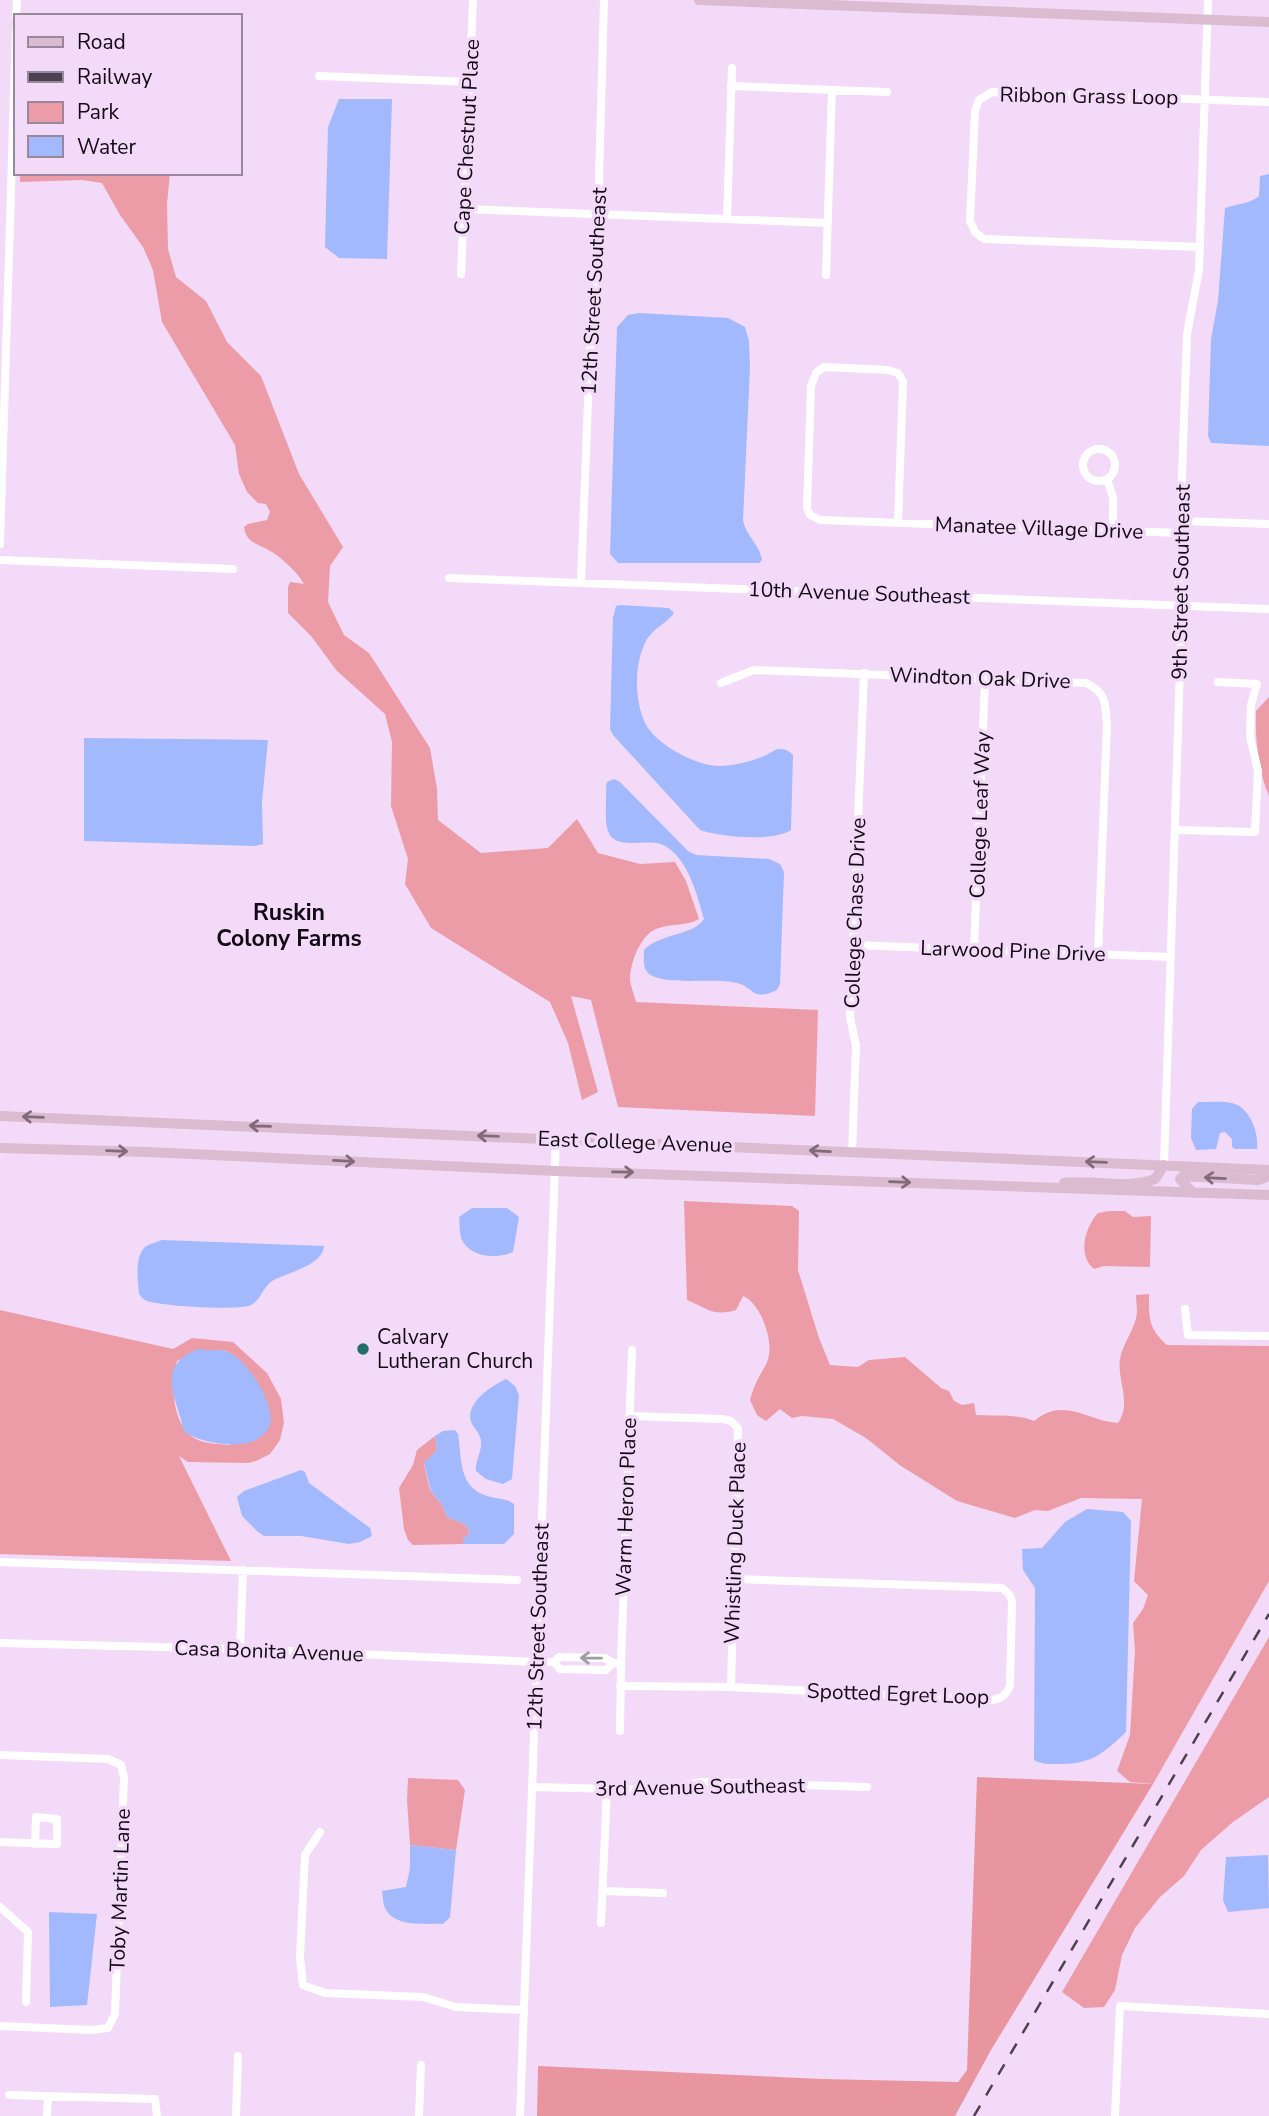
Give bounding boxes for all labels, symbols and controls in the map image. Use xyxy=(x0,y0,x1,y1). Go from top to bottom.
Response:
legend xyxy=(14,14,242,175)
text: Road xyxy=(77,28,126,56)
street label: Cape Chestnut Place xyxy=(448,38,486,236)
text: Railway xyxy=(77,63,152,91)
street label: Ribbon Grass Loop xyxy=(999,80,1179,112)
text: Park xyxy=(77,98,119,126)
text: Water xyxy=(77,133,136,161)
street label: 12th Street Southeast xyxy=(575,186,613,396)
street label: 9th Street Southeast xyxy=(1165,483,1197,680)
street label: Manatee Village Drive xyxy=(934,510,1144,546)
street label: 10th Avenue Southeast xyxy=(748,575,971,611)
street label: Windton Oak Drive xyxy=(889,661,1071,695)
street label: College Leaf Way xyxy=(963,731,997,899)
street label: College Chase Drive xyxy=(838,817,872,1009)
district label: Ruskin Colony Farms xyxy=(216,897,362,954)
street label: Larwood Pine Drive xyxy=(920,934,1106,968)
one-way arrow xyxy=(22,1110,45,1123)
one-way arrow xyxy=(249,1120,272,1133)
street label: East College Avenue xyxy=(537,1125,733,1159)
one-way arrow xyxy=(476,1129,499,1142)
one-way arrow xyxy=(105,1144,128,1158)
one-way arrow xyxy=(809,1144,832,1157)
one-way arrow xyxy=(333,1154,356,1167)
one-way arrow xyxy=(1085,1156,1108,1169)
one-way arrow xyxy=(612,1166,635,1179)
one-way arrow xyxy=(1204,1171,1226,1184)
one-way arrow xyxy=(888,1176,911,1189)
place label: Calvary Lutheran Church xyxy=(377,1323,533,1375)
marker: Calvary Lutheran Church xyxy=(355,1341,371,1357)
street label: Warm Heron Place xyxy=(609,1417,643,1597)
street label: Whistling Duck Place xyxy=(717,1441,753,1645)
street label: 12th Street Southeast xyxy=(520,1522,556,1731)
street label: Casa Bonita Avenue xyxy=(174,1634,364,1668)
one-way arrow xyxy=(580,1651,603,1665)
street label: Spotted Egret Loop xyxy=(806,1677,990,1711)
street label: 3rd Avenue Southeast xyxy=(595,1771,806,1803)
street label: Toby Martin Lane xyxy=(103,1808,137,1972)

